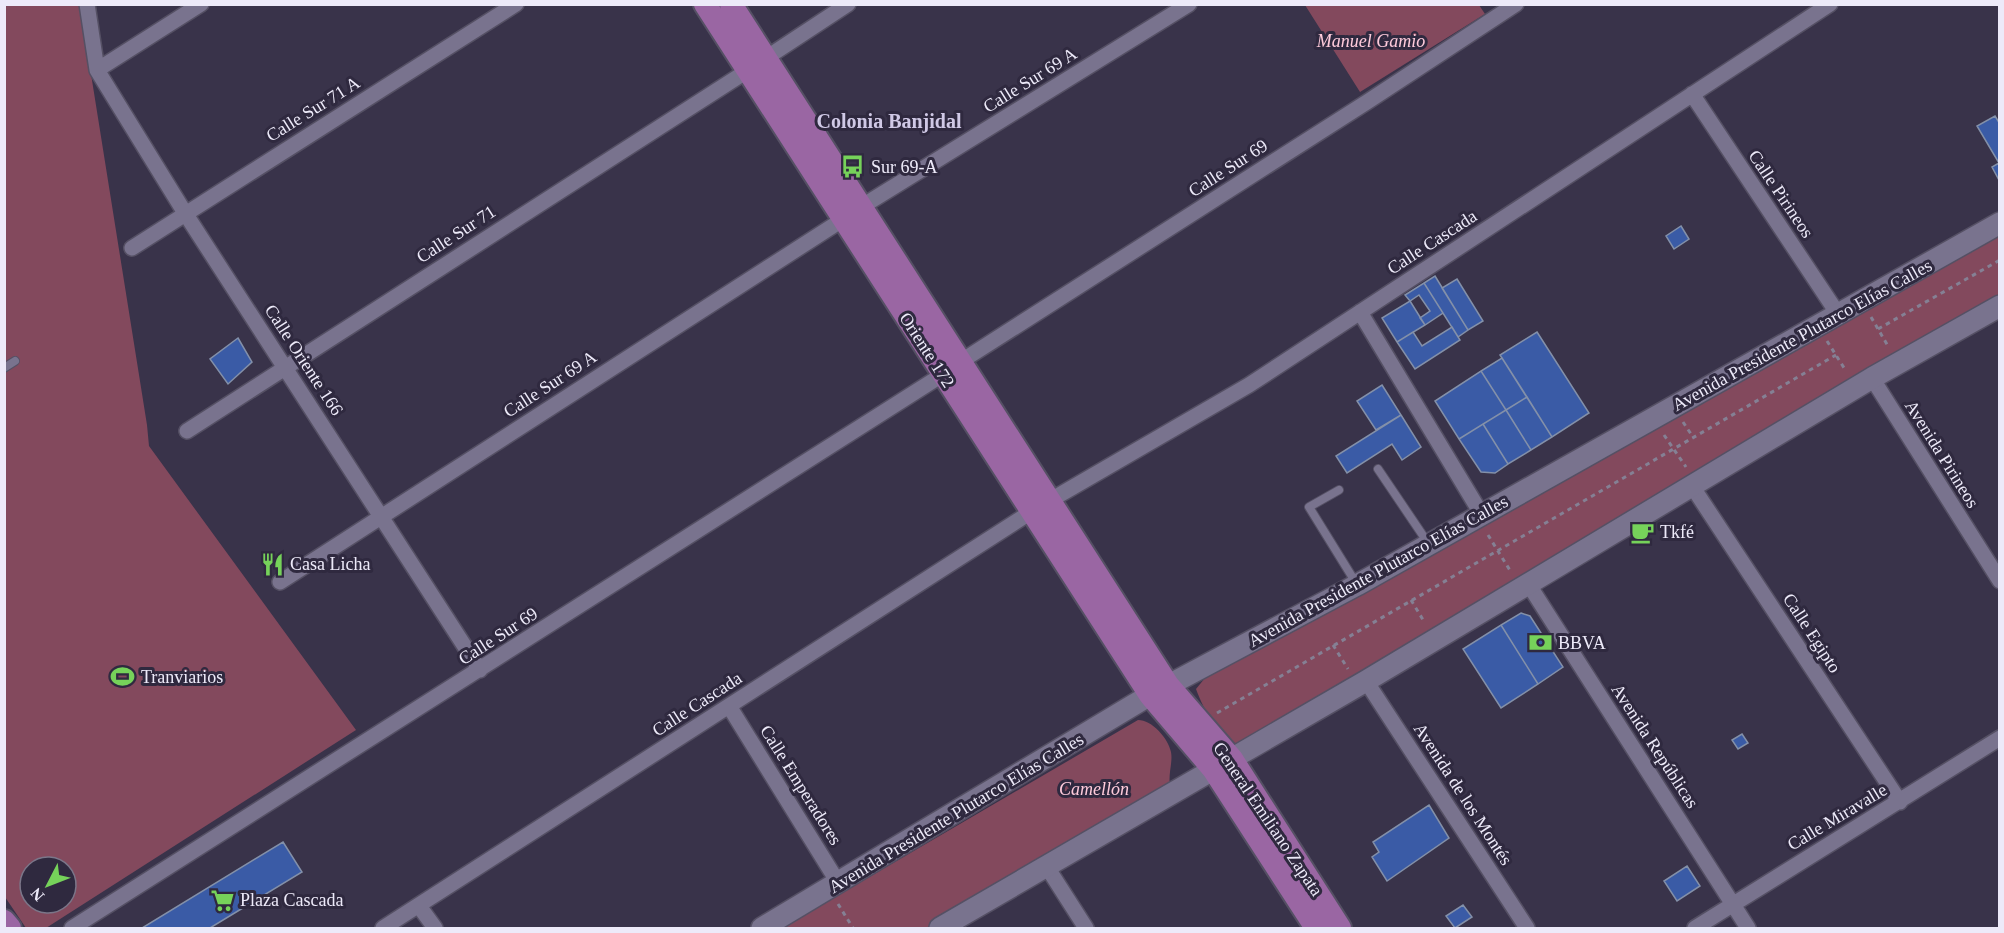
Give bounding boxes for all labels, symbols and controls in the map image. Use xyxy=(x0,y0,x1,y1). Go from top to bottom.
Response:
park label: Manuel Gamio xyxy=(1316,31,1425,51)
street label: Calle Sur 69 A xyxy=(980,43,1080,117)
street label: Calle Sur 71 A xyxy=(263,72,363,146)
district label: Colonia Banjidal xyxy=(816,110,962,133)
street label: Calle Sur 69 xyxy=(1185,135,1271,201)
street label: Calle Pirineos xyxy=(1744,146,1818,242)
bus stop icon: Sur 69-A xyxy=(840,154,866,180)
place label: Sur 69-A xyxy=(871,157,938,177)
street label: Calle Sur 71 xyxy=(413,201,499,267)
street label: Calle Cascada xyxy=(1384,206,1480,278)
street label: Avenida Presidente Plutarco Elías Calles xyxy=(1669,255,1935,415)
street label: Calle Oriente 166 xyxy=(261,301,347,419)
street label: Oriente 172 xyxy=(895,309,959,391)
street label: Calle Sur 69 A xyxy=(500,347,600,421)
street label: Avenida Pirineos xyxy=(1901,396,1983,512)
street label: Avenida Presidente Plutarco Elías Calles xyxy=(1245,491,1511,651)
cafe icon: Tkfé xyxy=(1629,519,1655,545)
place label: Tkfé xyxy=(1660,522,1694,542)
restaurant icon: Casa Licha xyxy=(259,551,285,577)
place label: Casa Licha xyxy=(290,554,370,574)
street label: Calle Egipto xyxy=(1779,590,1845,676)
street label: Calle Sur 69 xyxy=(455,603,541,669)
bank icon: BBVA xyxy=(1527,630,1553,656)
place label: BBVA xyxy=(1558,633,1606,653)
sports icon: Tranviarios xyxy=(110,664,136,690)
place label: Tranviarios xyxy=(141,667,223,687)
street label: Calle Cascada xyxy=(649,668,745,740)
street label: Avenida Repúblicas xyxy=(1607,680,1703,812)
street label: Avenida de los Montés xyxy=(1410,719,1516,869)
street label: Calle Emperadores xyxy=(756,721,846,849)
street label: Avenida Presidente Plutarco Elías Calles xyxy=(825,729,1087,897)
street label: General Emiliano Zapata xyxy=(1209,738,1327,900)
park label: Camellón xyxy=(1059,779,1129,799)
street label: Calle Miravalle xyxy=(1784,779,1890,855)
north arrow xyxy=(18,855,78,915)
text: N xyxy=(27,884,47,905)
supermarket icon: Plaza Cascada xyxy=(209,887,235,913)
place label: Plaza Cascada xyxy=(240,890,343,910)

